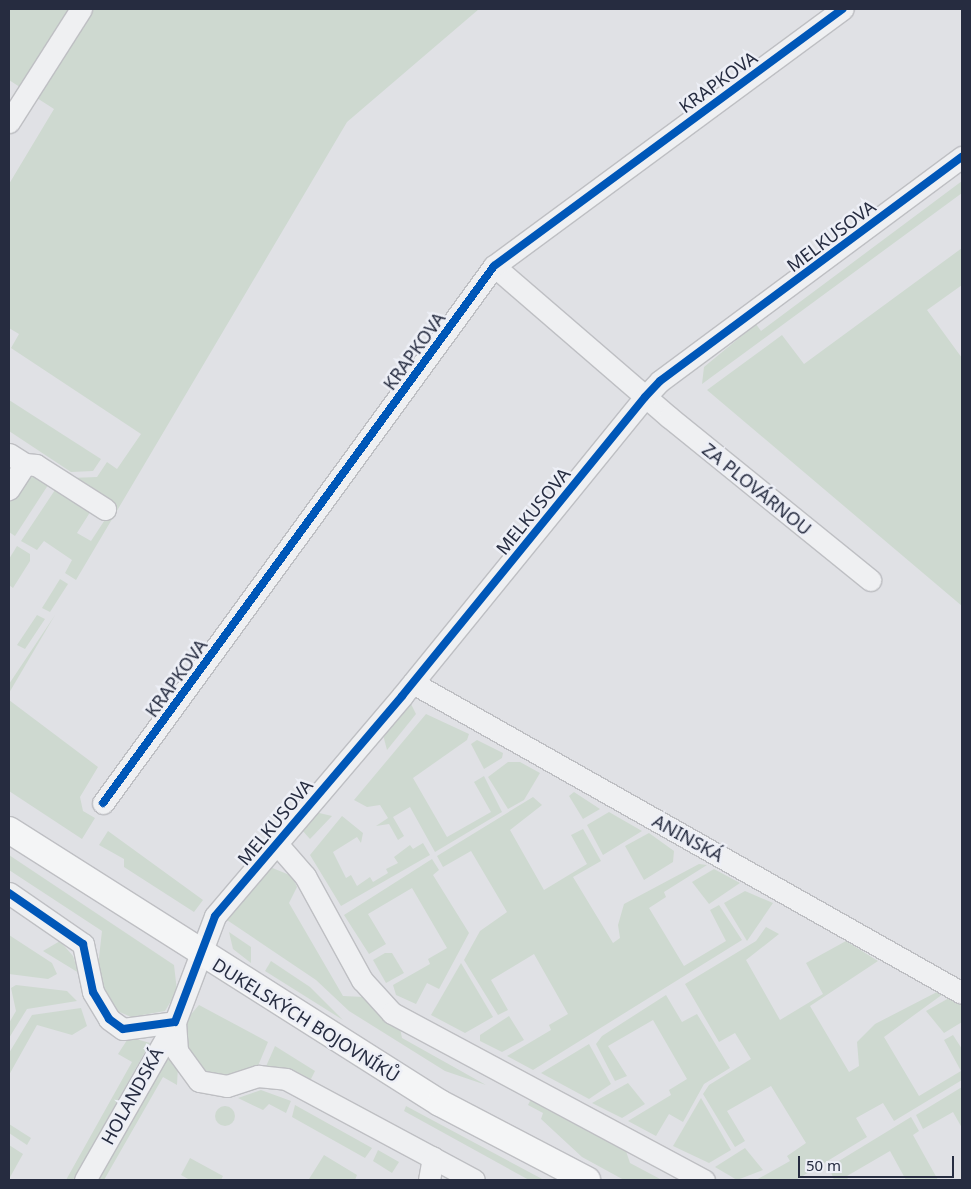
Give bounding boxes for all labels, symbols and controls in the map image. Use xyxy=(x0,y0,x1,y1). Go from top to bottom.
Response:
street label: KRAPKOVA xyxy=(675,47,761,117)
street label: MELKUSOVA xyxy=(782,196,880,276)
street label: KRAPKOVA xyxy=(379,308,449,394)
street label: ZA PLOVÁRNOU xyxy=(698,438,816,540)
street label: MELKUSOVA xyxy=(491,463,575,559)
street label: KRAPKOVA xyxy=(141,635,211,721)
street label: MELKUSOVA xyxy=(233,775,317,869)
street label: ANINSKÁ xyxy=(649,810,727,866)
street label: DUKELSKÝCH BOJOVNÍKŮ xyxy=(208,953,404,1087)
street label: HOLANDSKÁ xyxy=(96,1044,168,1148)
scale bar xyxy=(801,1146,957,1178)
text: 50 m xyxy=(806,1155,841,1175)

